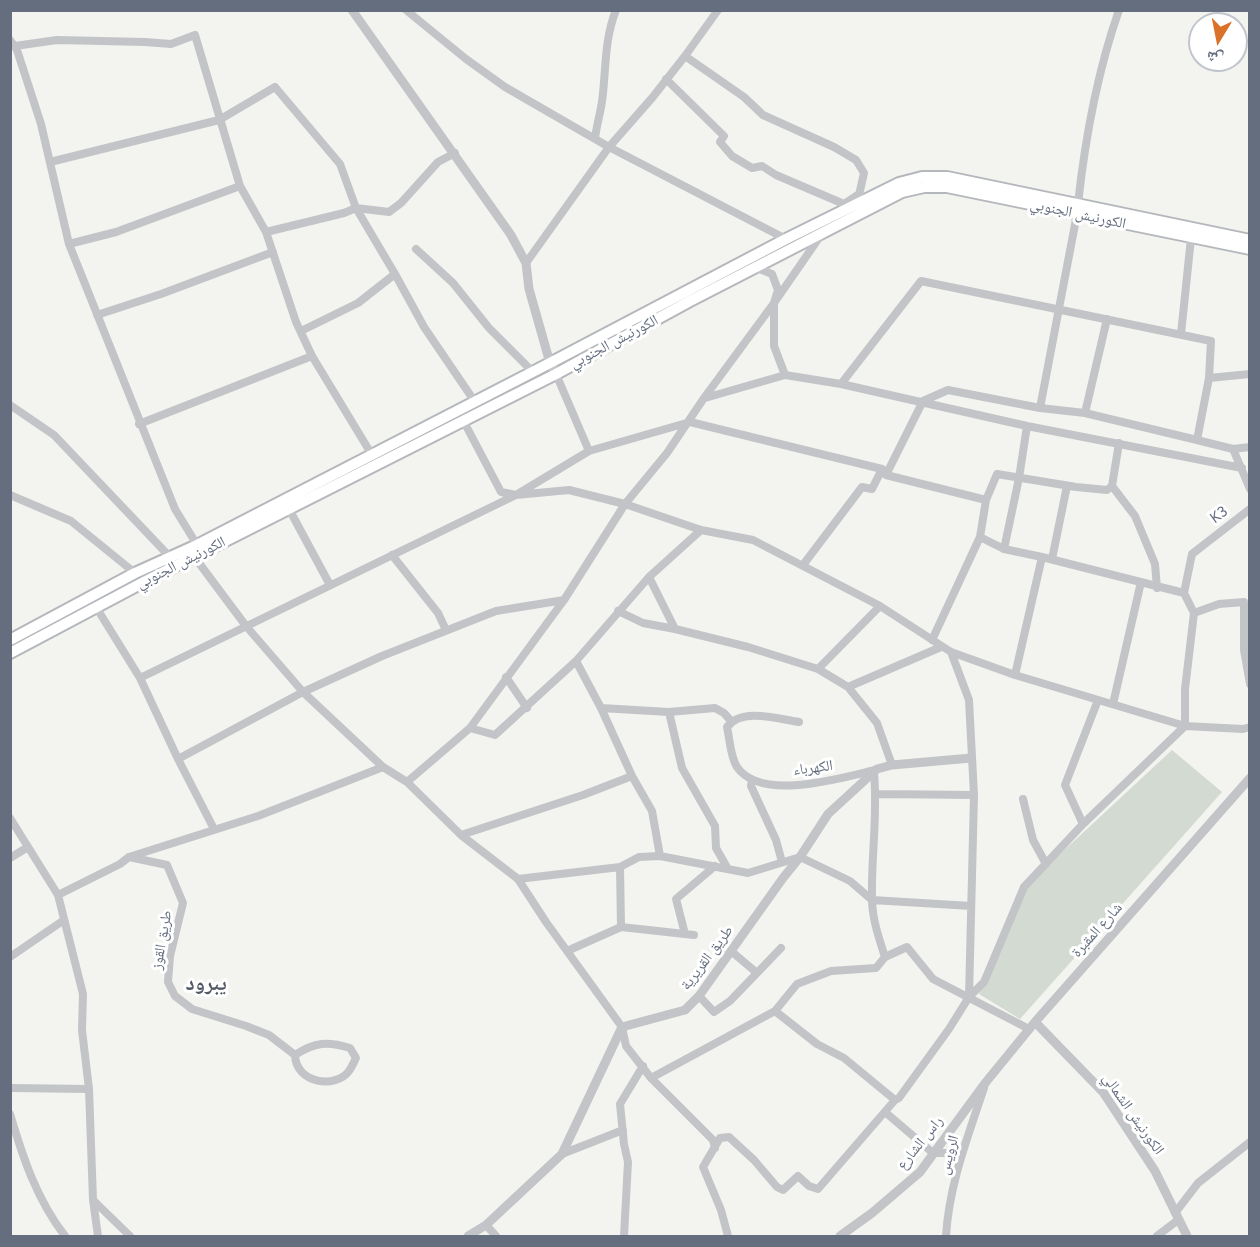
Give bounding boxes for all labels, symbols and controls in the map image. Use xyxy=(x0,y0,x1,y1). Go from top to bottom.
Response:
north arrow xyxy=(1188,12,1248,72)
text: ش xyxy=(1205,47,1225,69)
street label: الكورنيش الجنوبي xyxy=(1028,195,1128,233)
street label: الكورنيش الجنوبي xyxy=(567,311,661,373)
street label: K3 xyxy=(1207,503,1231,527)
street label: الكورنيش الجنوبي xyxy=(133,533,229,593)
street label: الكهرباء xyxy=(792,757,834,779)
street label: شارع المقبرة xyxy=(1068,899,1126,961)
street label: طريق القوز xyxy=(148,909,176,971)
street label: طريق القريرية xyxy=(677,922,737,994)
district label: يبرود xyxy=(185,971,227,997)
street label: الكورنيش الشمالي xyxy=(1098,1070,1168,1158)
street label: راس الشارع xyxy=(893,1113,947,1173)
street label: الرويس xyxy=(935,1133,963,1177)

